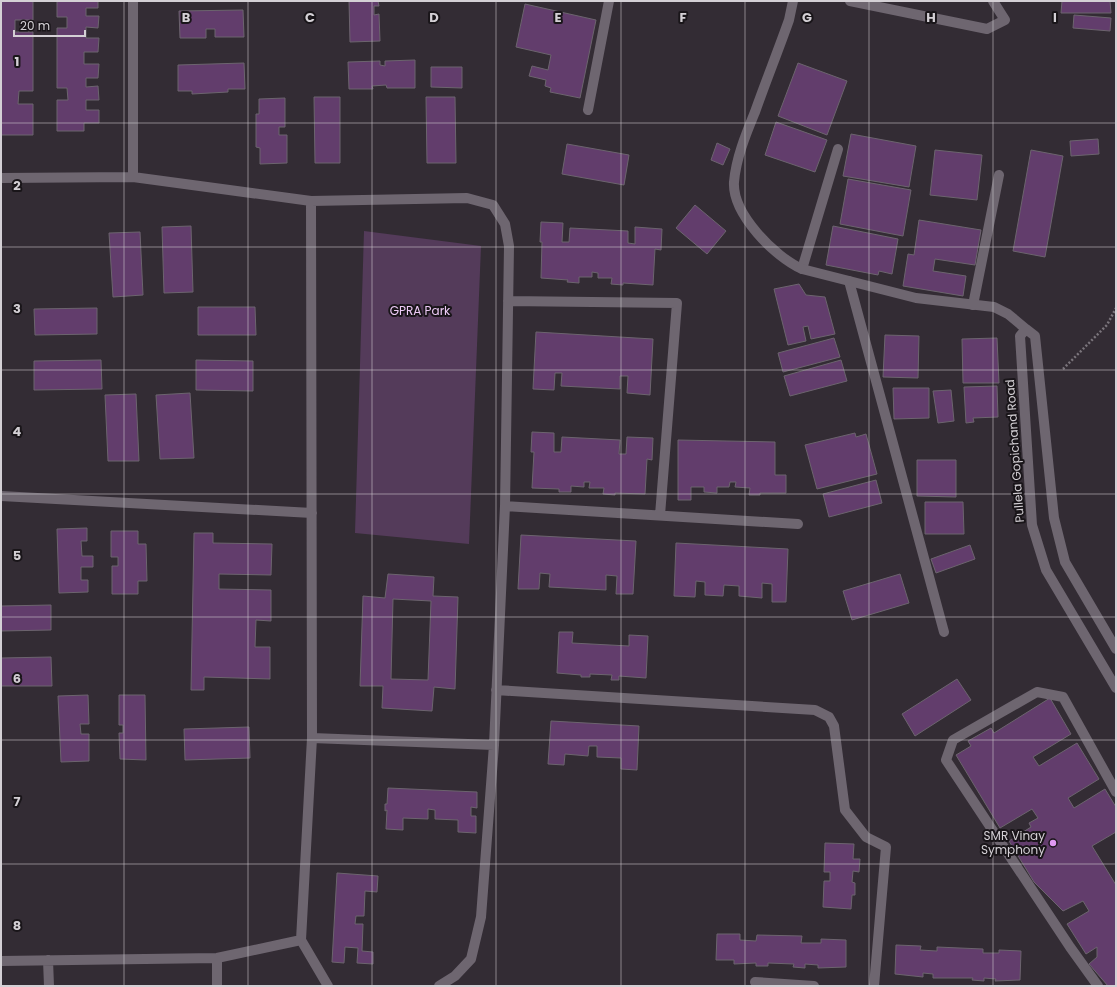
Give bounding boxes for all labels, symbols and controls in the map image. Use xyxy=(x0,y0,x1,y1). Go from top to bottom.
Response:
text: B xyxy=(182,8,191,27)
text: C xyxy=(305,8,315,27)
text: D xyxy=(429,8,439,27)
text: E xyxy=(554,8,562,27)
text: F xyxy=(679,8,687,27)
text: G xyxy=(802,8,812,27)
text: H xyxy=(926,8,936,27)
text: I xyxy=(1053,8,1057,27)
scale bar xyxy=(14,12,85,38)
text: 20 m xyxy=(20,17,50,34)
text: 1 xyxy=(15,52,19,71)
text: 2 xyxy=(13,176,21,195)
text: 3 xyxy=(13,299,21,318)
park label: GPRA Park xyxy=(390,302,451,319)
street label: Pullela Gopichand Road xyxy=(1001,379,1028,523)
text: 4 xyxy=(13,422,22,441)
text: 5 xyxy=(13,546,21,565)
text: 6 xyxy=(13,669,21,688)
text: 7 xyxy=(14,792,21,811)
place label: SMR Vinay Symphony xyxy=(981,827,1045,858)
marker: SMR Vinay Symphony xyxy=(1048,838,1058,848)
text: 8 xyxy=(13,916,21,935)

